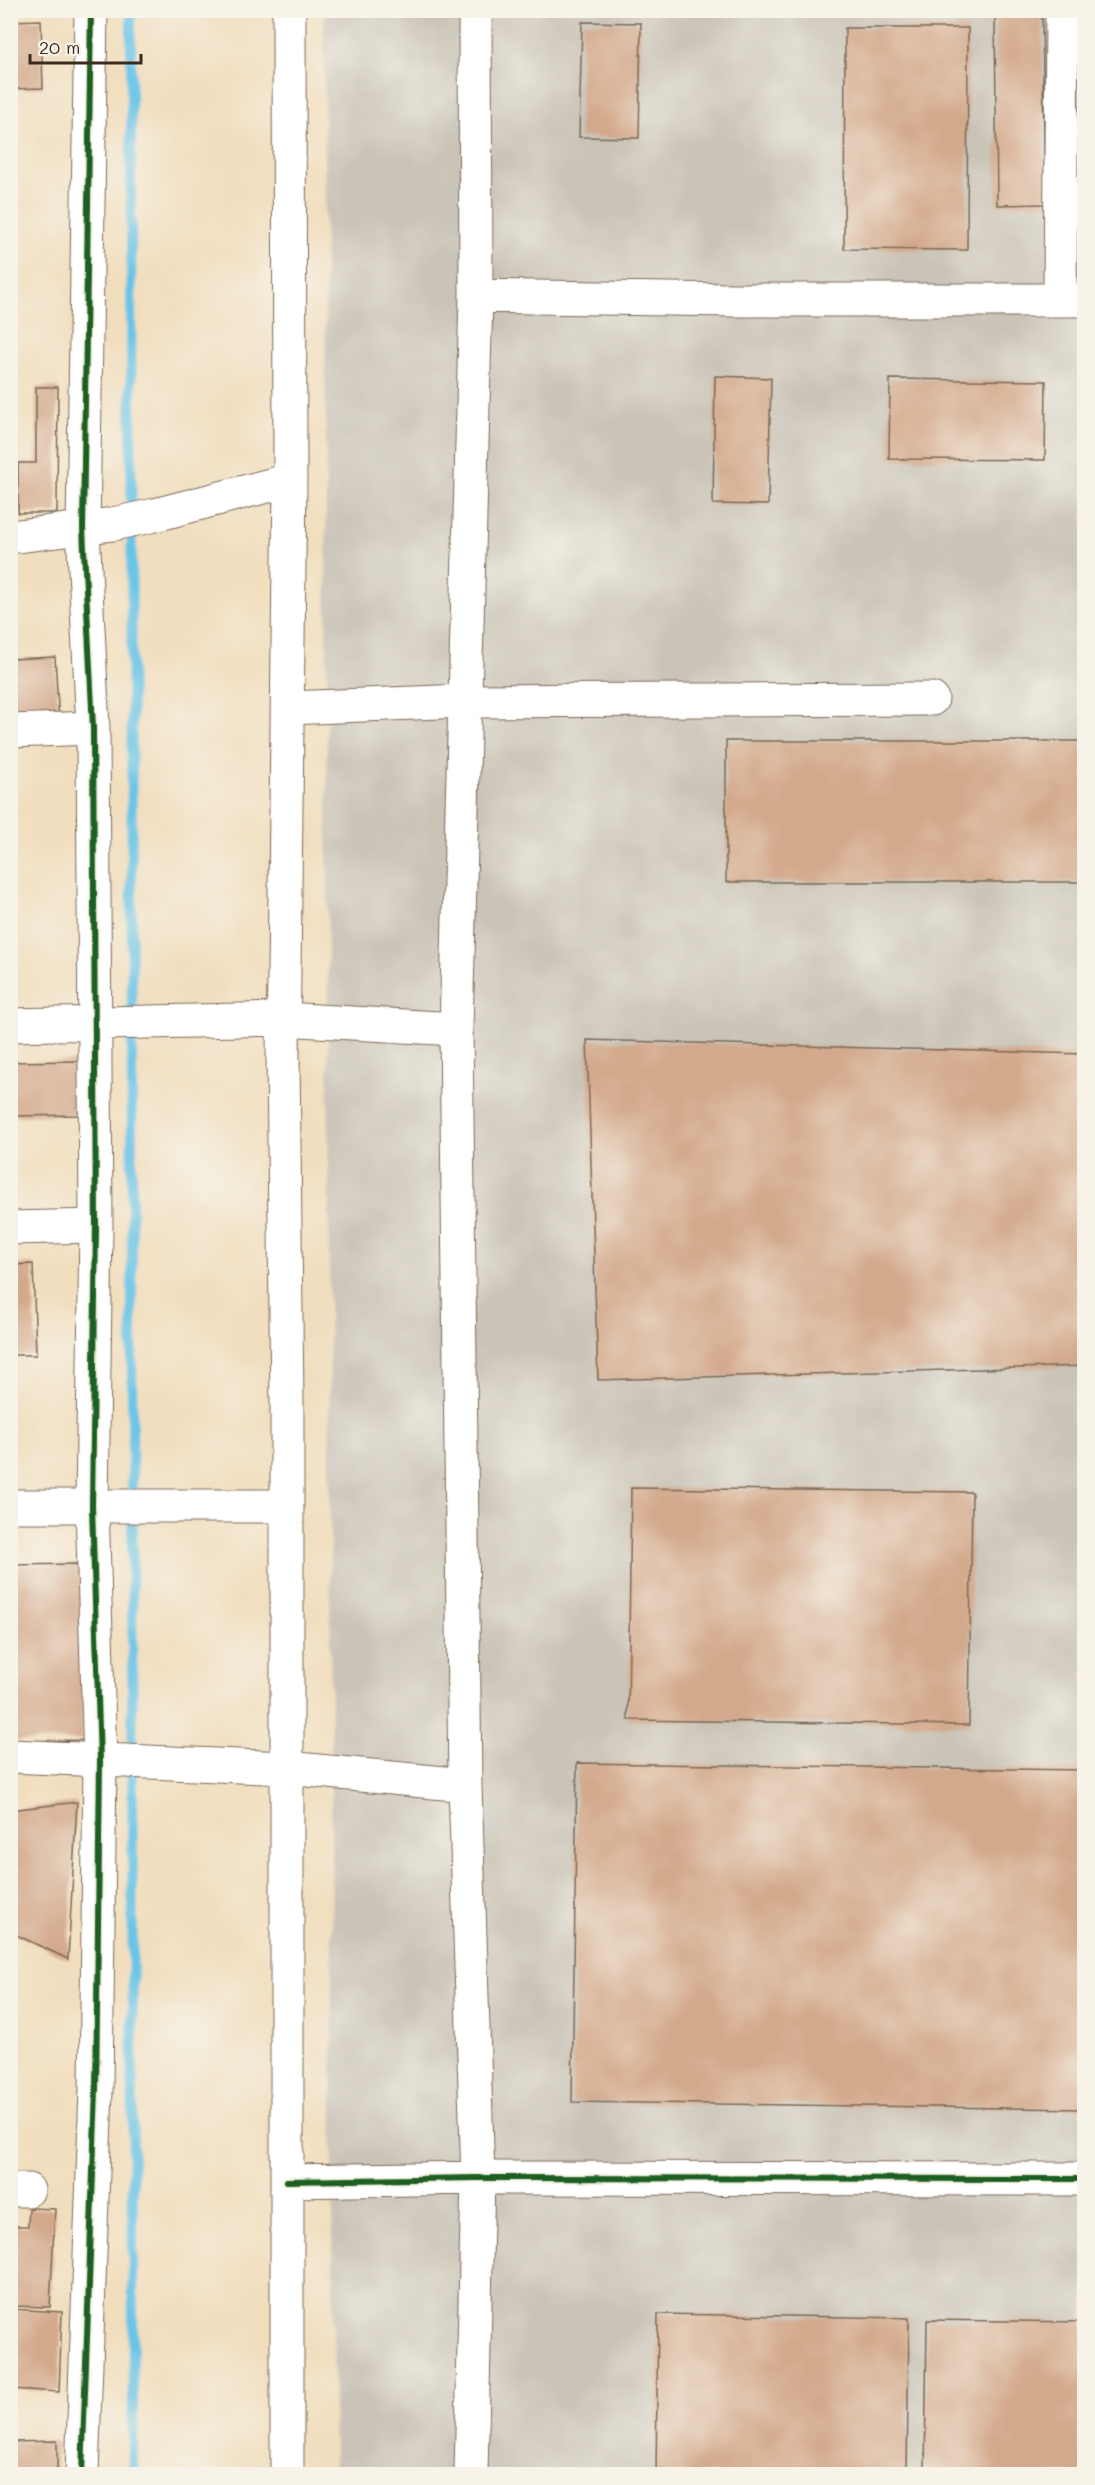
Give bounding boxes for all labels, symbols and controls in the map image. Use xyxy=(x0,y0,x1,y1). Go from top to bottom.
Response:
scale bar xyxy=(30,27,141,65)
text: 20 m xyxy=(39,35,80,59)

